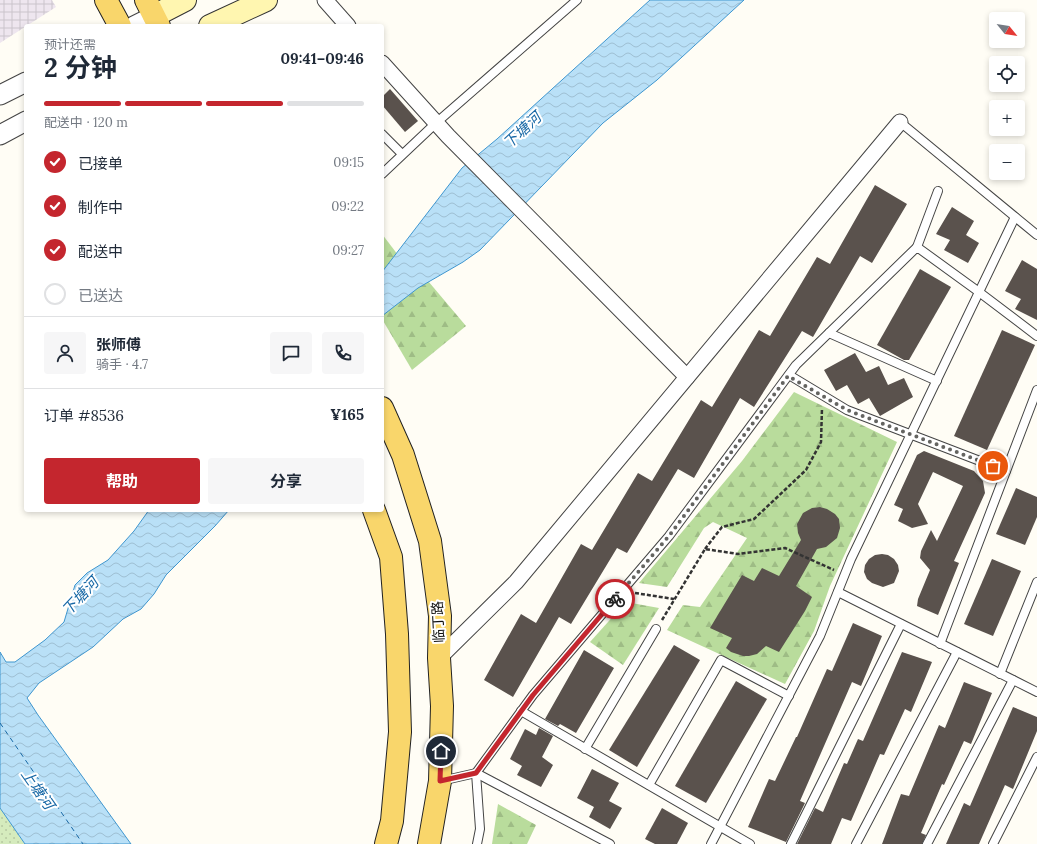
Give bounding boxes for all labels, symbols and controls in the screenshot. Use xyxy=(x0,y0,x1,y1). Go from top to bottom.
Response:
north arrow xyxy=(989,12,1025,48)
map controls xyxy=(989,12,1025,180)
text: 预计还需 xyxy=(44,36,96,53)
text: 09:41–09:46 xyxy=(281,49,364,68)
text: 2 分钟 xyxy=(44,51,117,84)
button: locate xyxy=(989,56,1025,92)
button: + xyxy=(989,100,1025,136)
water label: 下塘河 xyxy=(499,106,547,152)
text: 配送中 · 120 m xyxy=(44,114,128,131)
button: − xyxy=(989,144,1025,180)
icon: check xyxy=(44,151,66,173)
text: 已接单 xyxy=(78,154,123,173)
text: 09:15 xyxy=(333,154,364,171)
icon: check xyxy=(44,195,66,217)
text: 制作中 xyxy=(78,198,123,217)
text: 09:22 xyxy=(331,198,364,215)
icon: check xyxy=(44,239,66,261)
text: 配送中 xyxy=(78,242,123,261)
text: 09:27 xyxy=(332,242,364,259)
text: 已送达 xyxy=(78,286,123,305)
button: person xyxy=(44,332,86,374)
button: chat xyxy=(270,332,312,374)
button: phone xyxy=(322,332,364,374)
text: 张师傅 xyxy=(96,335,141,354)
text: 骑手 · 4.7 xyxy=(96,356,148,373)
text: ¥165 xyxy=(330,405,364,424)
text: 订单 #8536 xyxy=(44,406,124,425)
pin xyxy=(976,449,1010,483)
icon: bag xyxy=(982,455,1004,477)
button: 帮助 xyxy=(44,458,200,504)
button: 分享 xyxy=(208,458,364,504)
water label: 下塘河 xyxy=(58,571,104,619)
courier xyxy=(595,579,635,619)
icon: bike xyxy=(604,588,626,610)
street label: 临丁路 xyxy=(428,601,448,643)
pin xyxy=(424,734,458,768)
icon: home xyxy=(430,740,452,762)
water label: 上塘河 xyxy=(17,765,60,815)

